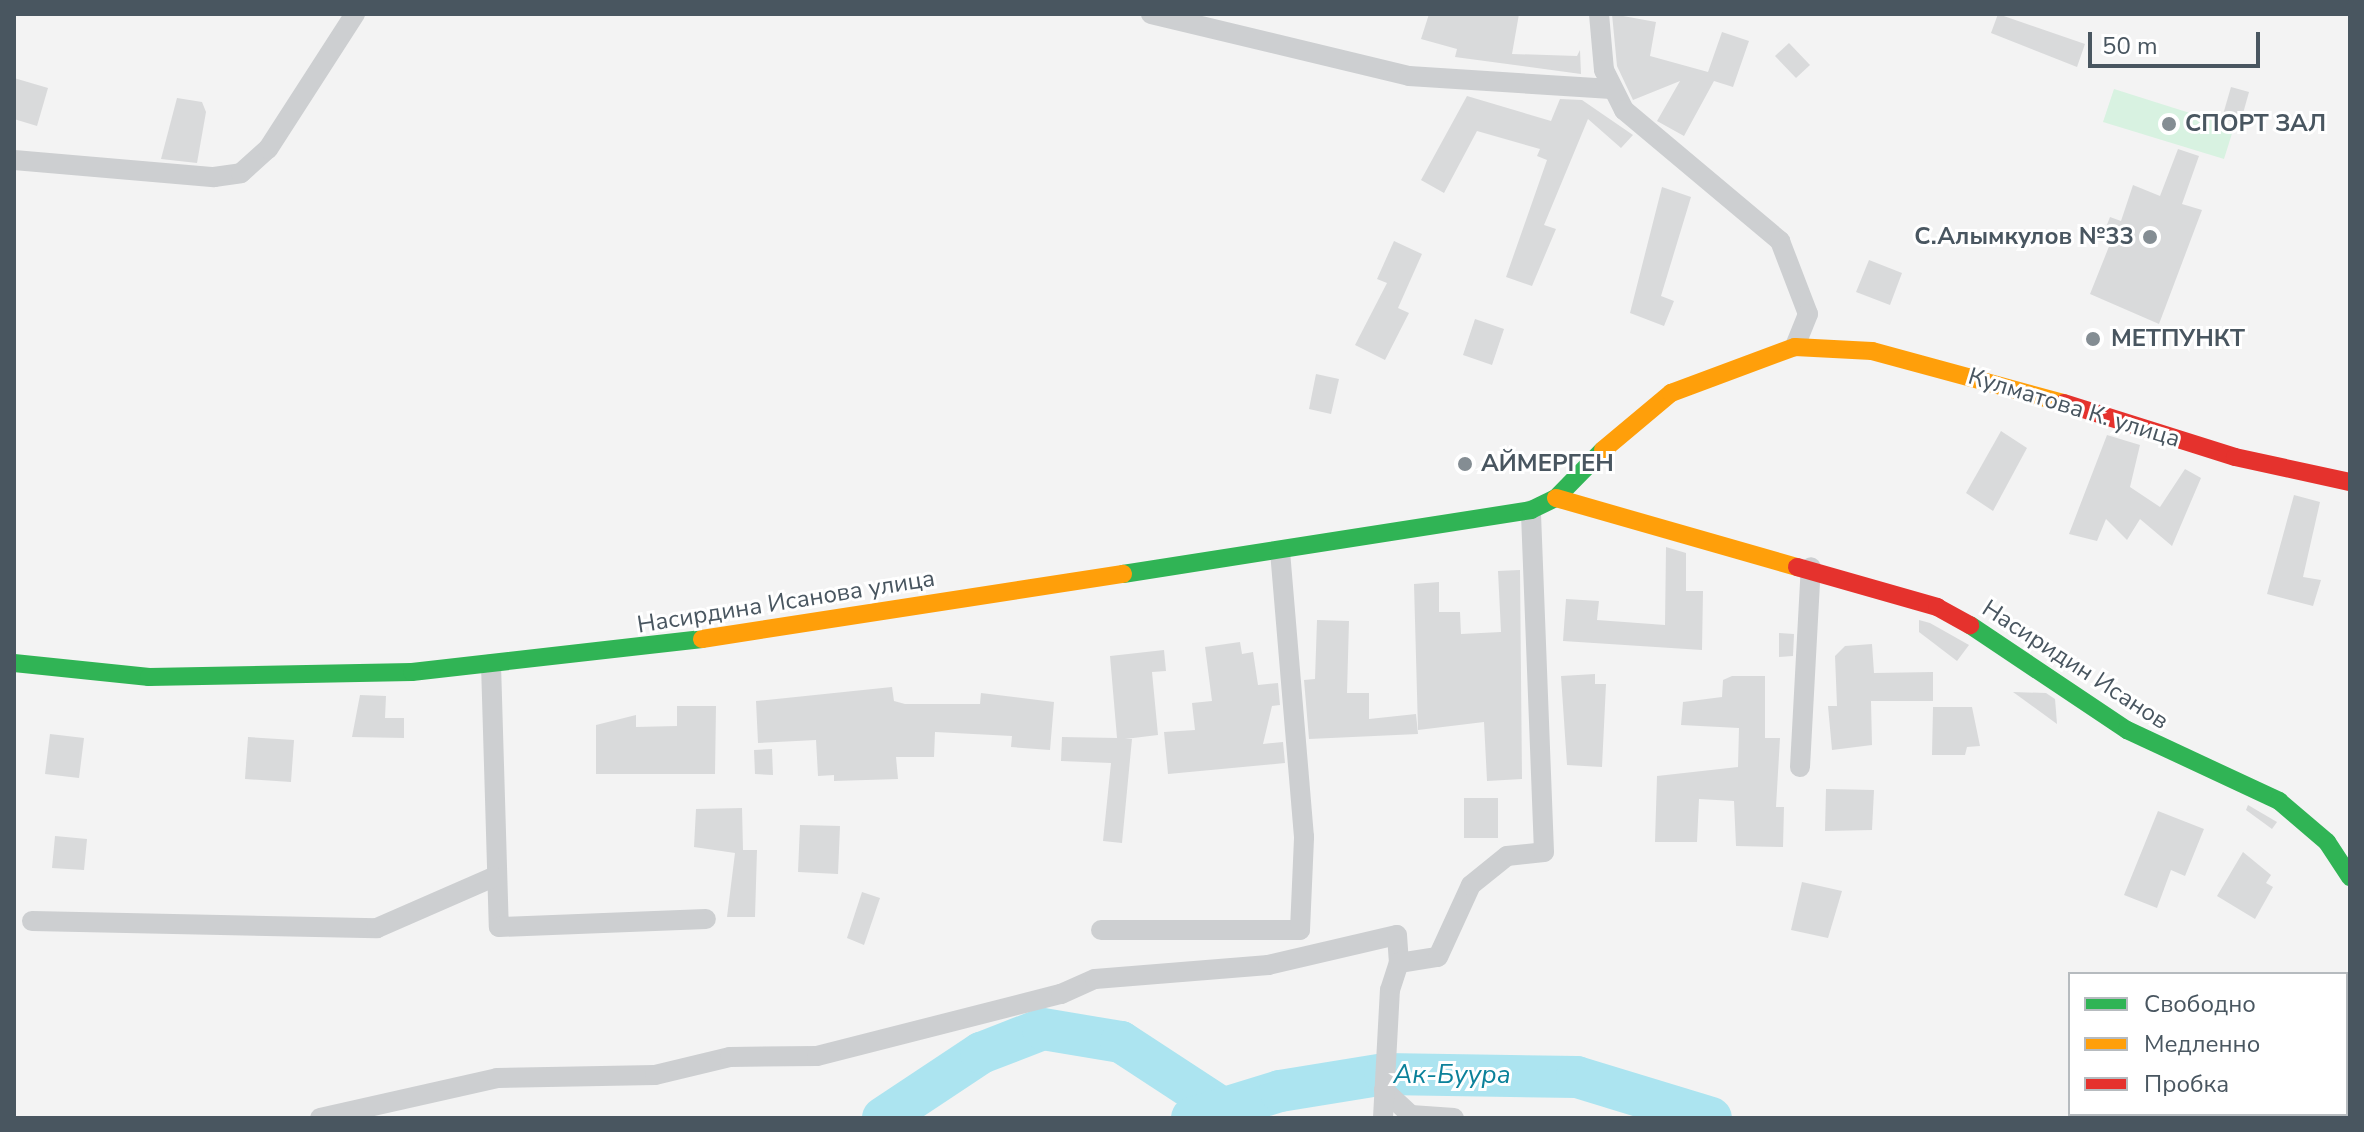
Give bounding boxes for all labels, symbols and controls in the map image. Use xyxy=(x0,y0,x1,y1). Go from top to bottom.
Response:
scale bar xyxy=(2092,16,2264,66)
text: 50 m xyxy=(2102,30,2158,62)
place label: СПОРТ ЗАЛ xyxy=(2185,110,2326,138)
marker: СПОРТ ЗАЛ xyxy=(2160,115,2178,133)
place label: С.Алымкулов №33 xyxy=(1914,223,2134,251)
marker: С.Алымкулов №33 xyxy=(2141,228,2159,246)
place label: МЕТПУНКТ xyxy=(2111,325,2245,353)
marker: МЕТПУНКТ xyxy=(2082,328,2104,350)
street label: Кулматова К. улица xyxy=(1965,362,2183,454)
place label: АЙМЕРГЕН xyxy=(1481,450,1614,478)
marker: АЙМЕРГЕН xyxy=(1456,455,1474,473)
street label: Насирдина Исанова улица xyxy=(635,564,937,640)
street label: Насиридин Исанов xyxy=(1977,594,2173,736)
legend xyxy=(2068,972,2348,1116)
text: Свободно xyxy=(2144,988,2256,1020)
text: Медленно xyxy=(2144,1028,2260,1060)
water label: Ак-Буура xyxy=(1393,1059,1511,1091)
text: Пробка xyxy=(2144,1068,2229,1100)

